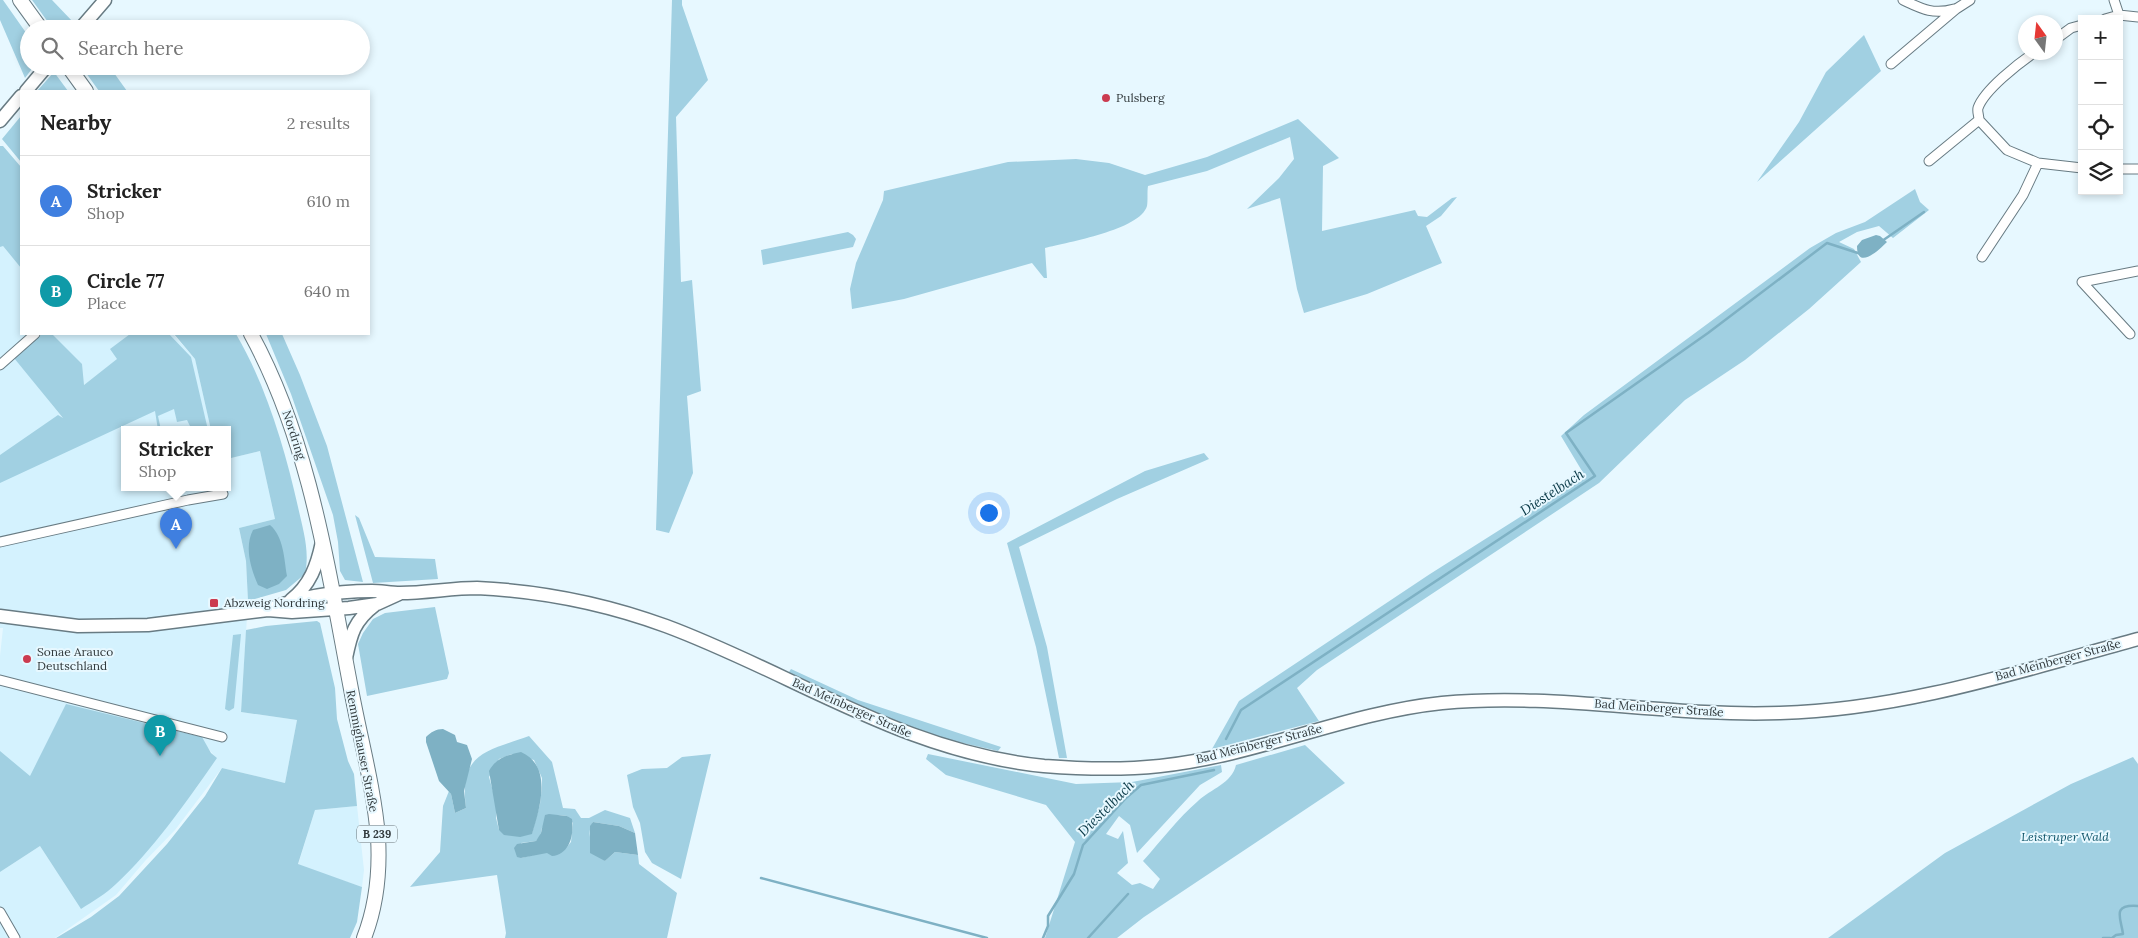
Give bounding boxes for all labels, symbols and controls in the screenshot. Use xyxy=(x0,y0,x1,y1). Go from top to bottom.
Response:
north arrow xyxy=(2018,15,2063,60)
map controls xyxy=(2078,15,2123,195)
button: + xyxy=(2078,15,2123,60)
search box xyxy=(20,20,370,75)
icon: search xyxy=(38,34,66,62)
text: Search here xyxy=(78,36,184,60)
button: − xyxy=(2078,60,2123,105)
place label: Pulsberg xyxy=(1116,90,1165,105)
marker: Pulsberg xyxy=(1100,92,1112,104)
button: locate xyxy=(2078,105,2123,150)
text: Nearby xyxy=(40,109,111,136)
text: 2 results xyxy=(287,113,350,133)
button: layers xyxy=(2078,150,2123,195)
text: Stricker xyxy=(87,179,161,203)
text: A xyxy=(51,191,61,211)
text: 610 m xyxy=(306,191,350,211)
text: Shop xyxy=(87,203,125,223)
text: Circle 77 xyxy=(87,269,164,293)
text: B xyxy=(51,281,61,301)
text: 640 m xyxy=(304,281,350,301)
text: Place xyxy=(87,293,126,313)
street label: Nordring xyxy=(279,408,310,462)
popup xyxy=(121,426,231,491)
text: Stricker xyxy=(139,437,213,461)
text: Shop xyxy=(139,461,176,481)
water label: Diestelbach xyxy=(1517,465,1587,519)
your location xyxy=(976,500,1002,526)
pin: A xyxy=(160,508,192,549)
place label: Abzweig Nordring xyxy=(223,595,325,610)
marker: Abzweig Nordring xyxy=(208,597,220,609)
street label: Bad Meinberger Straße xyxy=(1993,635,2123,684)
place label: Sonae Arauco Deutschland xyxy=(37,644,113,673)
marker: Sonae Arauco Deutschland xyxy=(21,653,33,665)
street label: Bad Meinberger Straße xyxy=(790,674,915,741)
street label: Remmighauser Straße xyxy=(343,689,382,814)
street label: Bad Meinberger Straße xyxy=(1594,696,1725,720)
pin: B xyxy=(144,715,176,756)
street label: Bad Meinberger Straße xyxy=(1194,720,1324,766)
water label: Diestelbach xyxy=(1074,776,1138,840)
road number: B 239 xyxy=(357,826,397,842)
park label: Leistruper Wald xyxy=(2021,829,2109,844)

